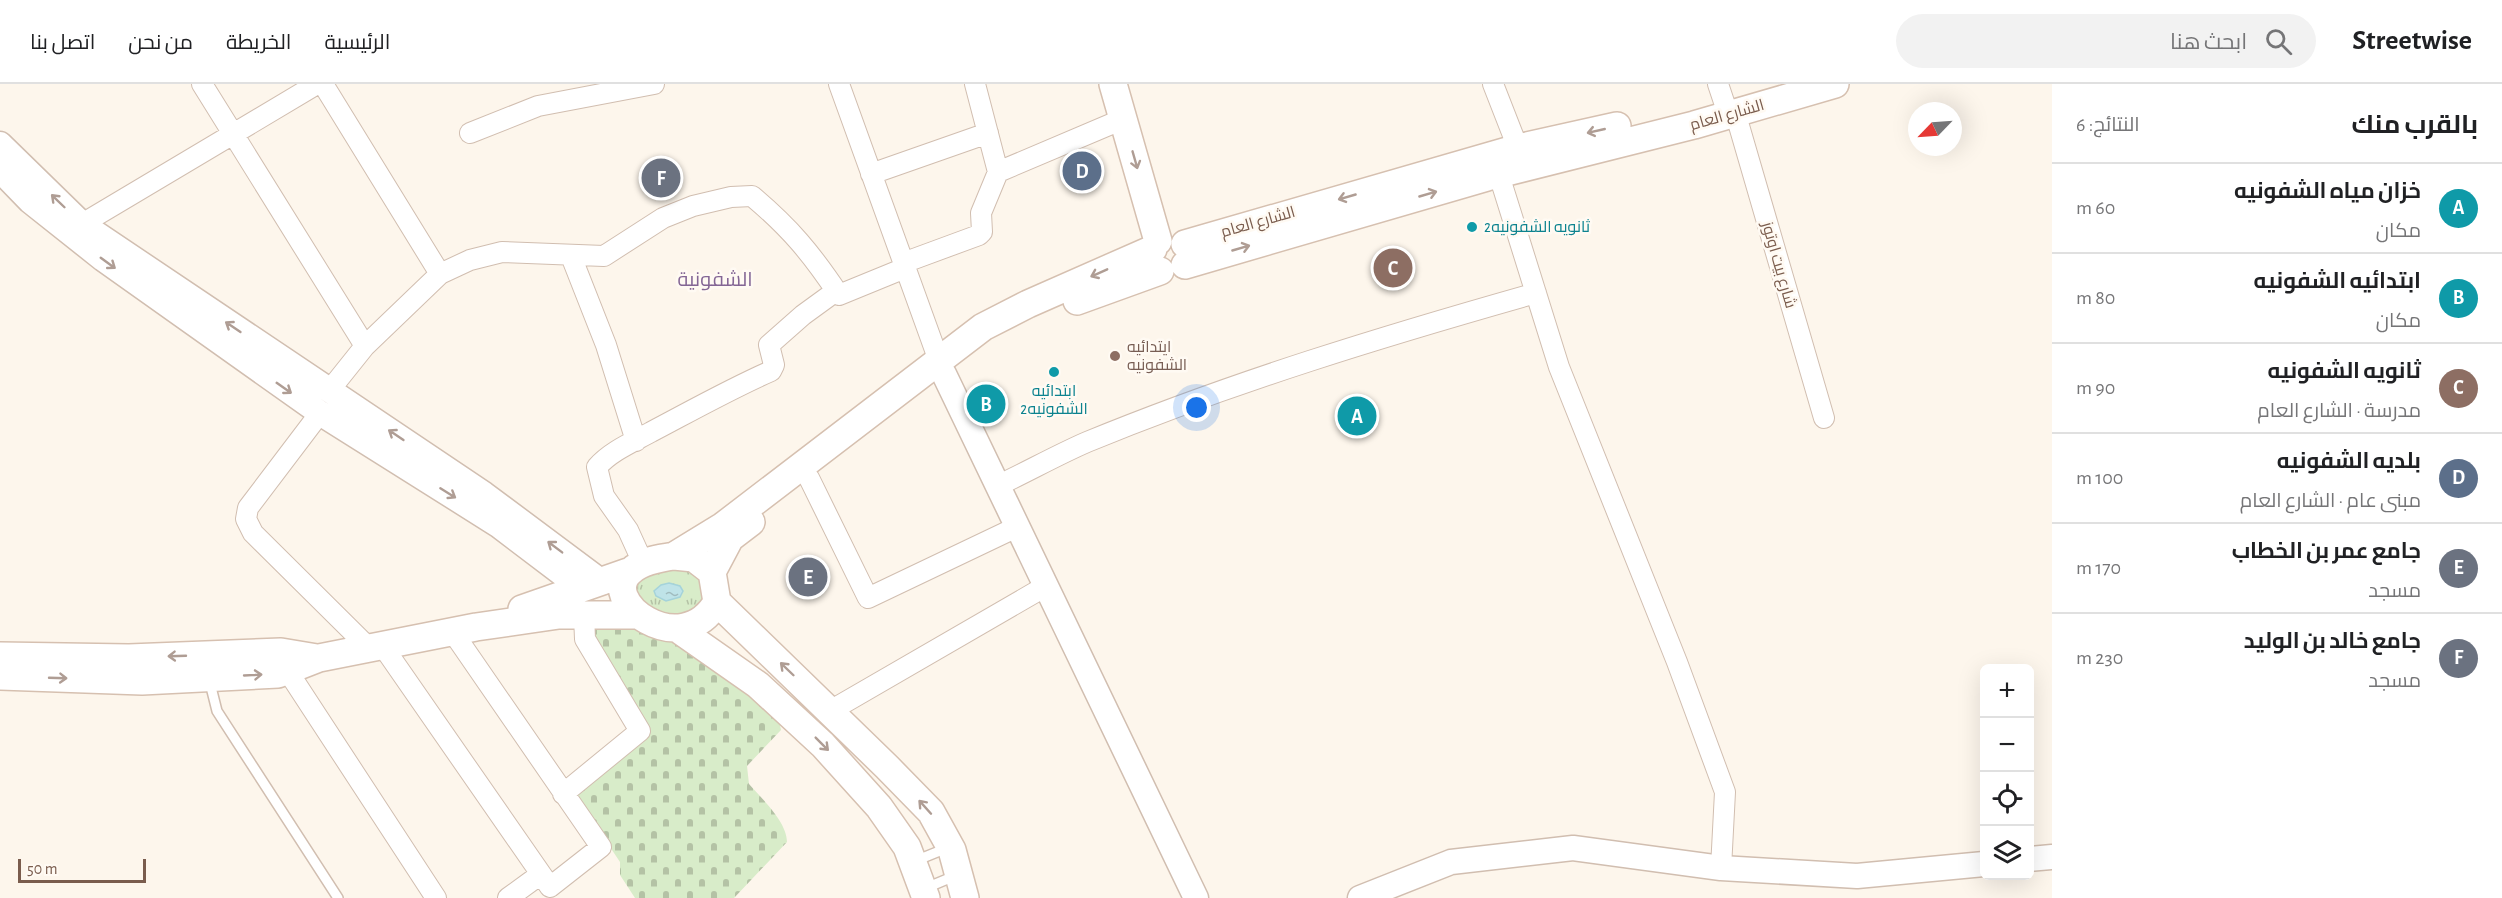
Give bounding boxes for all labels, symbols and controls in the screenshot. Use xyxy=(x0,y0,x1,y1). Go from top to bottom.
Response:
search box xyxy=(1896,14,2316,68)
icon: search xyxy=(2262,25,2295,58)
text: Streetwise xyxy=(2352,27,2472,55)
text: ابحث هنا xyxy=(2170,31,2247,53)
text: اتصل بنا xyxy=(30,32,95,53)
text: من نحن xyxy=(128,32,193,53)
text: الخريطة xyxy=(226,32,291,53)
text: الرئيسية xyxy=(324,32,390,53)
street label: الشارع العام xyxy=(1688,96,1767,136)
north arrow xyxy=(1908,102,1962,156)
text: بالقرب منك xyxy=(2351,112,2478,138)
text: النتائج: 6 xyxy=(2076,115,2140,135)
one-way arrow xyxy=(1587,125,1606,137)
pin: D xyxy=(1062,148,1102,194)
one-way arrow xyxy=(1130,151,1141,170)
pin: F xyxy=(642,156,680,200)
text: خزان مياه الشفونيه xyxy=(2234,180,2421,202)
one-way arrow xyxy=(1419,188,1438,199)
one-way arrow xyxy=(1338,192,1357,203)
one-way arrow xyxy=(51,194,66,208)
text: 60 m xyxy=(2076,198,2115,218)
text: A xyxy=(2453,198,2465,218)
street label: الشارع العام xyxy=(1219,203,1298,243)
place label: ثانويه الشفونيه2 xyxy=(1484,218,1591,236)
street label: شارع بيت اوتوز xyxy=(1756,219,1800,311)
marker: ثانويه الشفونيه2 xyxy=(1465,220,1479,234)
text: مكان xyxy=(2376,221,2421,241)
one-way arrow xyxy=(1231,242,1250,253)
pin: C xyxy=(1374,246,1412,291)
one-way arrow xyxy=(99,256,115,269)
one-way arrow xyxy=(1091,268,1109,279)
district label: الشفونية xyxy=(677,270,753,291)
text: ابتدائيه الشفونيه xyxy=(2254,270,2421,292)
text: 80 m xyxy=(2076,288,2115,308)
text: B xyxy=(2453,288,2464,308)
text: مكان xyxy=(2376,311,2421,331)
one-way arrow xyxy=(226,321,242,333)
place label: ايتدائيه الشفونيه xyxy=(1127,339,1187,374)
marker: ايتدائيه الشفونيه xyxy=(1108,349,1122,363)
text: ثانويه الشفونيه xyxy=(2267,360,2421,382)
marker: ابتدائيه الشفونيه2 xyxy=(1047,365,1061,379)
text: 90 m xyxy=(2076,378,2115,398)
text: C xyxy=(2453,378,2464,398)
one-way arrow xyxy=(275,382,291,394)
pin: B xyxy=(966,382,1006,426)
place label: ابتدائيه الشفونيه2 xyxy=(1020,383,1088,418)
your location xyxy=(1182,393,1211,422)
pin: A xyxy=(1338,394,1376,438)
text: مدرسة · الشارع العام xyxy=(2257,401,2421,421)
one-way arrow xyxy=(387,429,404,442)
text: بلديه الشفونيه xyxy=(2277,450,2421,472)
text: 100 m xyxy=(2076,468,2123,488)
text: D xyxy=(2452,468,2465,488)
one-way arrow xyxy=(439,487,456,500)
text: مبنى عام · الشارع العام xyxy=(2240,491,2421,511)
text: جامع عمر بن الخطاب xyxy=(2232,540,2421,562)
one-way arrow xyxy=(548,541,564,554)
pin: E xyxy=(788,554,828,600)
text: 170 m xyxy=(2076,558,2121,578)
text: E xyxy=(2453,558,2464,578)
text: مسجد xyxy=(2368,581,2421,601)
text: جامع خالد بن الوليد xyxy=(2244,630,2421,652)
text: 230 m xyxy=(2076,648,2123,668)
text: F xyxy=(2454,648,2463,668)
one-way arrow xyxy=(167,650,187,662)
one-way arrow xyxy=(780,662,795,677)
map controls xyxy=(1980,664,2034,880)
button: + xyxy=(1980,664,2034,718)
one-way arrow xyxy=(243,670,263,681)
text: مسجد xyxy=(2368,671,2421,691)
one-way arrow xyxy=(48,672,68,684)
button: − xyxy=(1980,718,2034,772)
one-way arrow xyxy=(814,737,829,751)
button: locate xyxy=(1980,772,2034,826)
one-way arrow xyxy=(918,800,932,815)
button: layers xyxy=(1980,826,2034,880)
scale bar xyxy=(18,856,146,884)
text: 50 m xyxy=(27,861,58,877)

